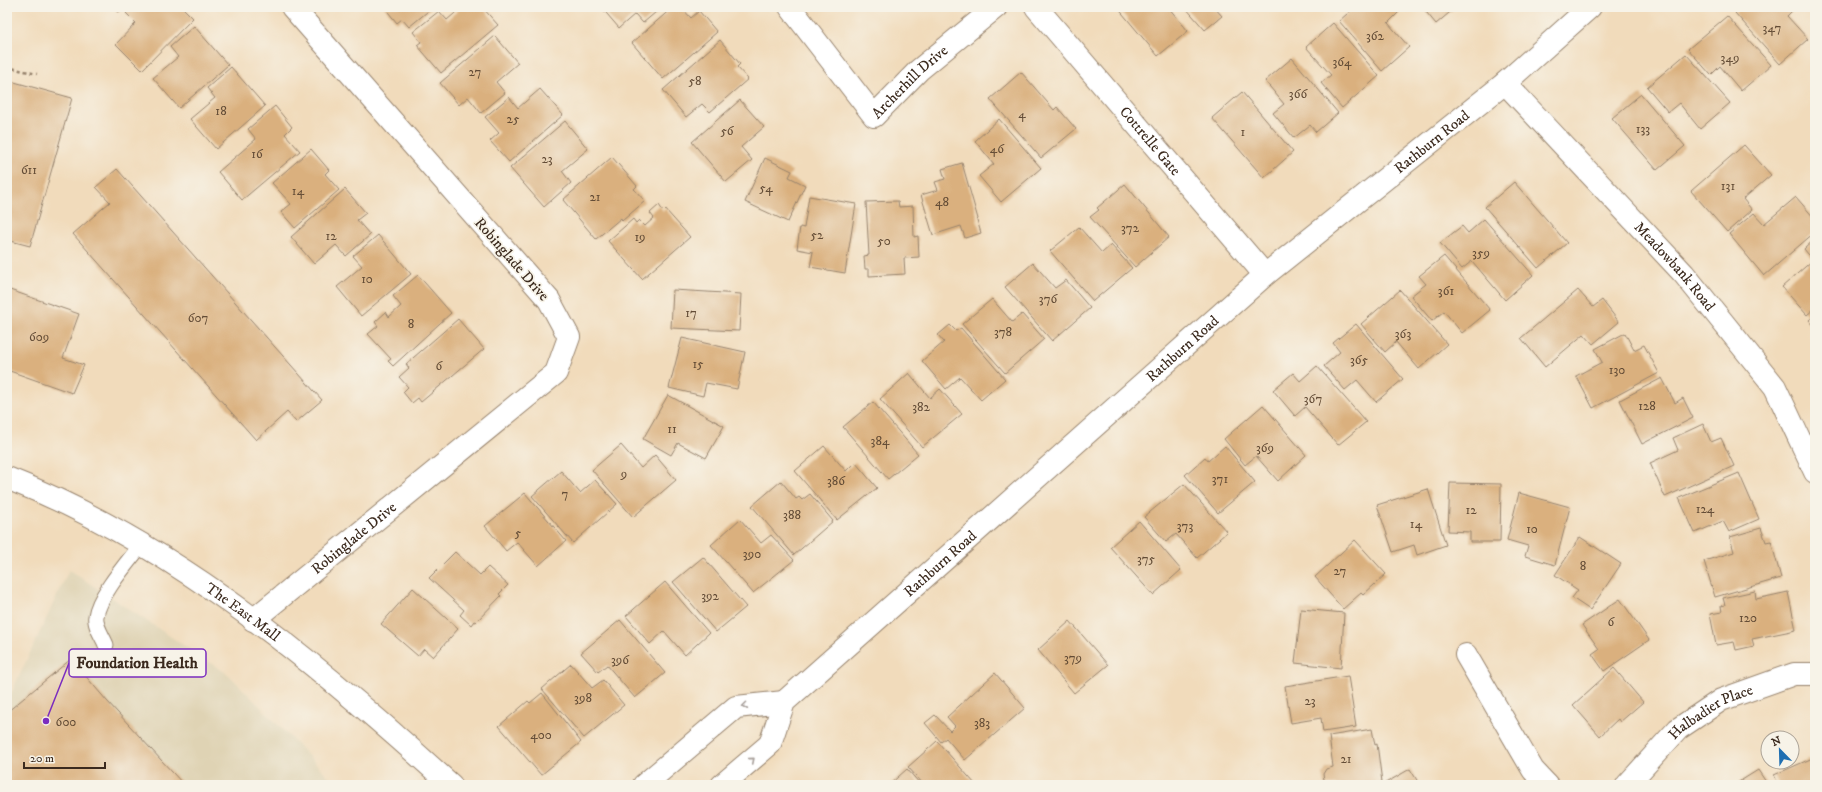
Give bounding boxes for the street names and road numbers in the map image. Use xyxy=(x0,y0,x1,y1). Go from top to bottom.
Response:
street label: Archerhill Drive xyxy=(868,41,952,123)
street label: Cottrelle Gate xyxy=(1115,103,1185,180)
street label: Rathburn Road xyxy=(1390,106,1474,178)
street label: Robinglade Drive xyxy=(470,214,553,305)
street label: Meadowbank Road xyxy=(1630,218,1720,316)
street label: Rathburn Road xyxy=(1142,311,1223,386)
street label: Robinglade Drive xyxy=(308,498,401,579)
street label: Rathburn Road xyxy=(900,526,981,601)
street label: The East Mall xyxy=(202,579,284,646)
street label: Halbadier Place xyxy=(1664,680,1756,744)

